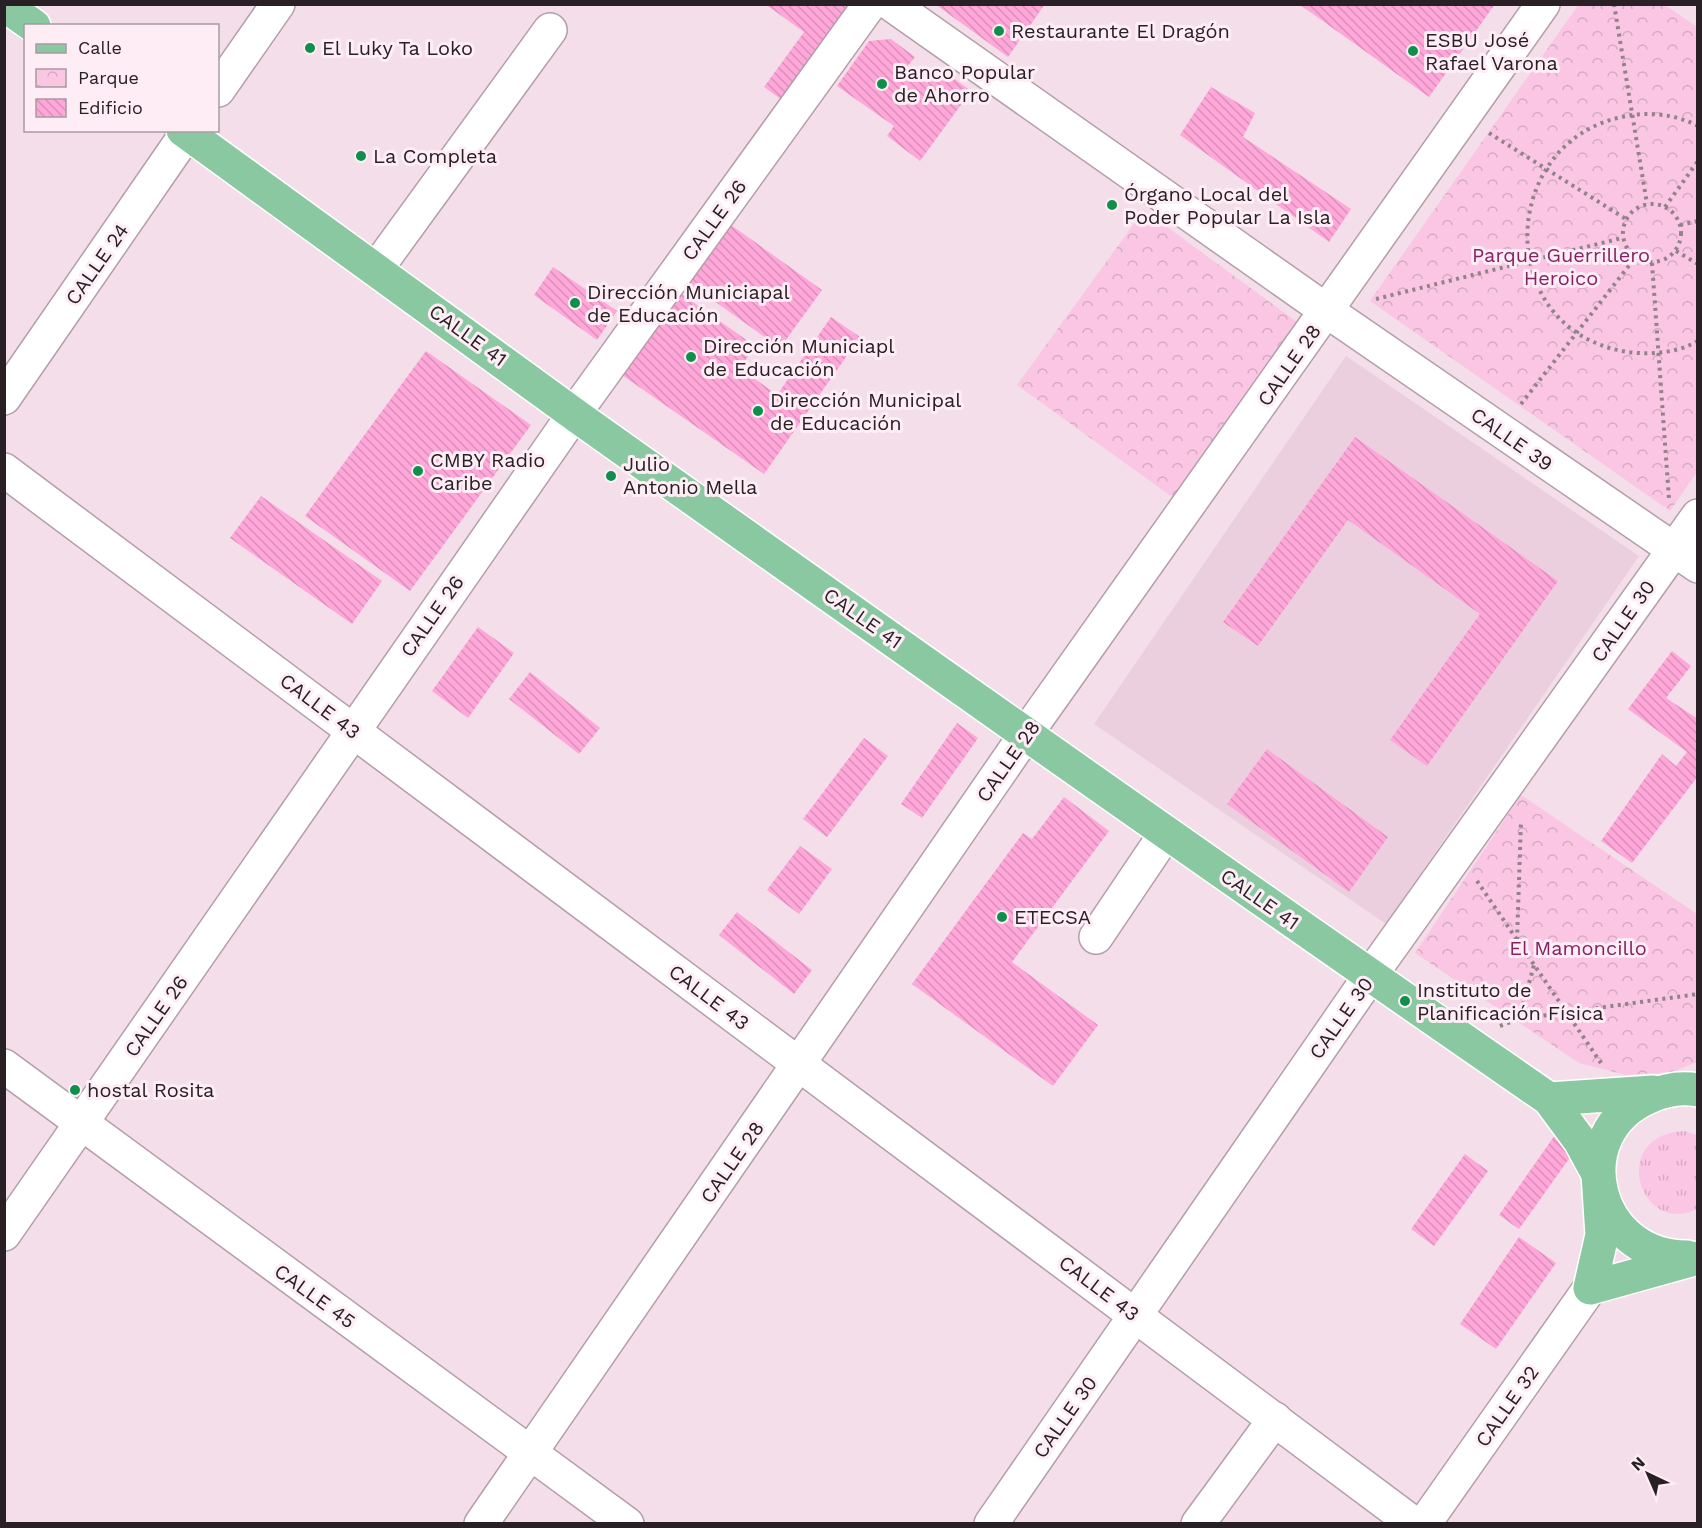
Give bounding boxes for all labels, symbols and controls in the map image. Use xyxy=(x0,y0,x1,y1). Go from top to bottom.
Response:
place label: Restaurante El Dragón xyxy=(1011,19,1230,43)
legend xyxy=(24,24,219,132)
marker: Restaurante El Dragón xyxy=(992,24,1006,38)
place label: ESBU José Rafael Varona xyxy=(1425,28,1558,75)
place label: El Luky Ta Loko xyxy=(322,36,473,60)
text: Calle xyxy=(78,37,122,58)
marker: El Luky Ta Loko xyxy=(303,41,317,55)
marker: ESBU José Rafael Varona xyxy=(1406,44,1420,58)
place label: Banco Popular de Ahorro xyxy=(894,60,1035,107)
text: Parque xyxy=(78,67,139,88)
marker: Banco Popular de Ahorro xyxy=(875,77,889,91)
text: Edificio xyxy=(78,97,143,118)
place label: La Completa xyxy=(373,144,497,168)
marker: La Completa xyxy=(354,149,368,163)
street label: CALLE 26 xyxy=(677,175,751,265)
place label: Órgano Local del Poder Popular La Isla xyxy=(1124,182,1331,229)
marker: Órgano Local del Poder Popular La Isla xyxy=(1105,198,1119,212)
street label: CALLE 24 xyxy=(60,219,134,309)
park label: Parque Guerrillero Heroico xyxy=(1472,243,1650,290)
place label: Dirección Municiapal de Educación xyxy=(587,280,790,327)
marker: Dirección Municiapal de Educación xyxy=(568,296,582,310)
street label: CALLE 41 xyxy=(424,299,512,371)
street label: CALLE 28 xyxy=(1252,319,1326,411)
place label: Dirección Municiapl de Educación xyxy=(703,334,894,381)
marker: Dirección Municiapl de Educación xyxy=(684,350,698,364)
place label: Dirección Municipal de Educación xyxy=(770,388,961,435)
street label: CALLE 39 xyxy=(1466,402,1558,476)
marker: Dirección Municipal de Educación xyxy=(751,404,765,418)
place label: CMBY Radio Caribe xyxy=(430,448,545,495)
place label: Julio Antonio Mella xyxy=(623,452,757,499)
marker: CMBY Radio Caribe xyxy=(411,464,425,478)
marker: Julio Antonio Mella xyxy=(604,469,618,483)
street label: CALLE 26 xyxy=(395,571,469,661)
street label: CALLE 30 xyxy=(1586,575,1660,667)
street label: CALLE 41 xyxy=(819,582,907,654)
street label: CALLE 43 xyxy=(275,668,365,744)
street label: CALLE 28 xyxy=(971,715,1045,807)
street label: CALLE 41 xyxy=(1216,863,1304,935)
place label: ETECSA xyxy=(1014,905,1091,929)
marker: ETECSA xyxy=(995,910,1009,924)
park label: El Mamoncillo xyxy=(1509,936,1647,960)
street label: CALLE 43 xyxy=(664,959,754,1035)
street label: CALLE 26 xyxy=(119,971,193,1061)
street label: CALLE 30 xyxy=(1304,972,1378,1064)
place label: Instituto de Planificación Física xyxy=(1417,978,1604,1025)
marker: Instituto de Planificación Física xyxy=(1398,994,1412,1008)
place label: hostal Rosita xyxy=(87,1078,214,1102)
marker: hostal Rosita xyxy=(68,1083,82,1097)
street label: CALLE 28 xyxy=(695,1116,769,1208)
street label: CALLE 43 xyxy=(1054,1250,1144,1326)
street label: CALLE 45 xyxy=(270,1259,360,1333)
street label: CALLE 32 xyxy=(1470,1361,1544,1451)
street label: CALLE 30 xyxy=(1028,1371,1102,1463)
north arrow xyxy=(1618,1444,1678,1504)
text: N xyxy=(1627,1453,1649,1475)

